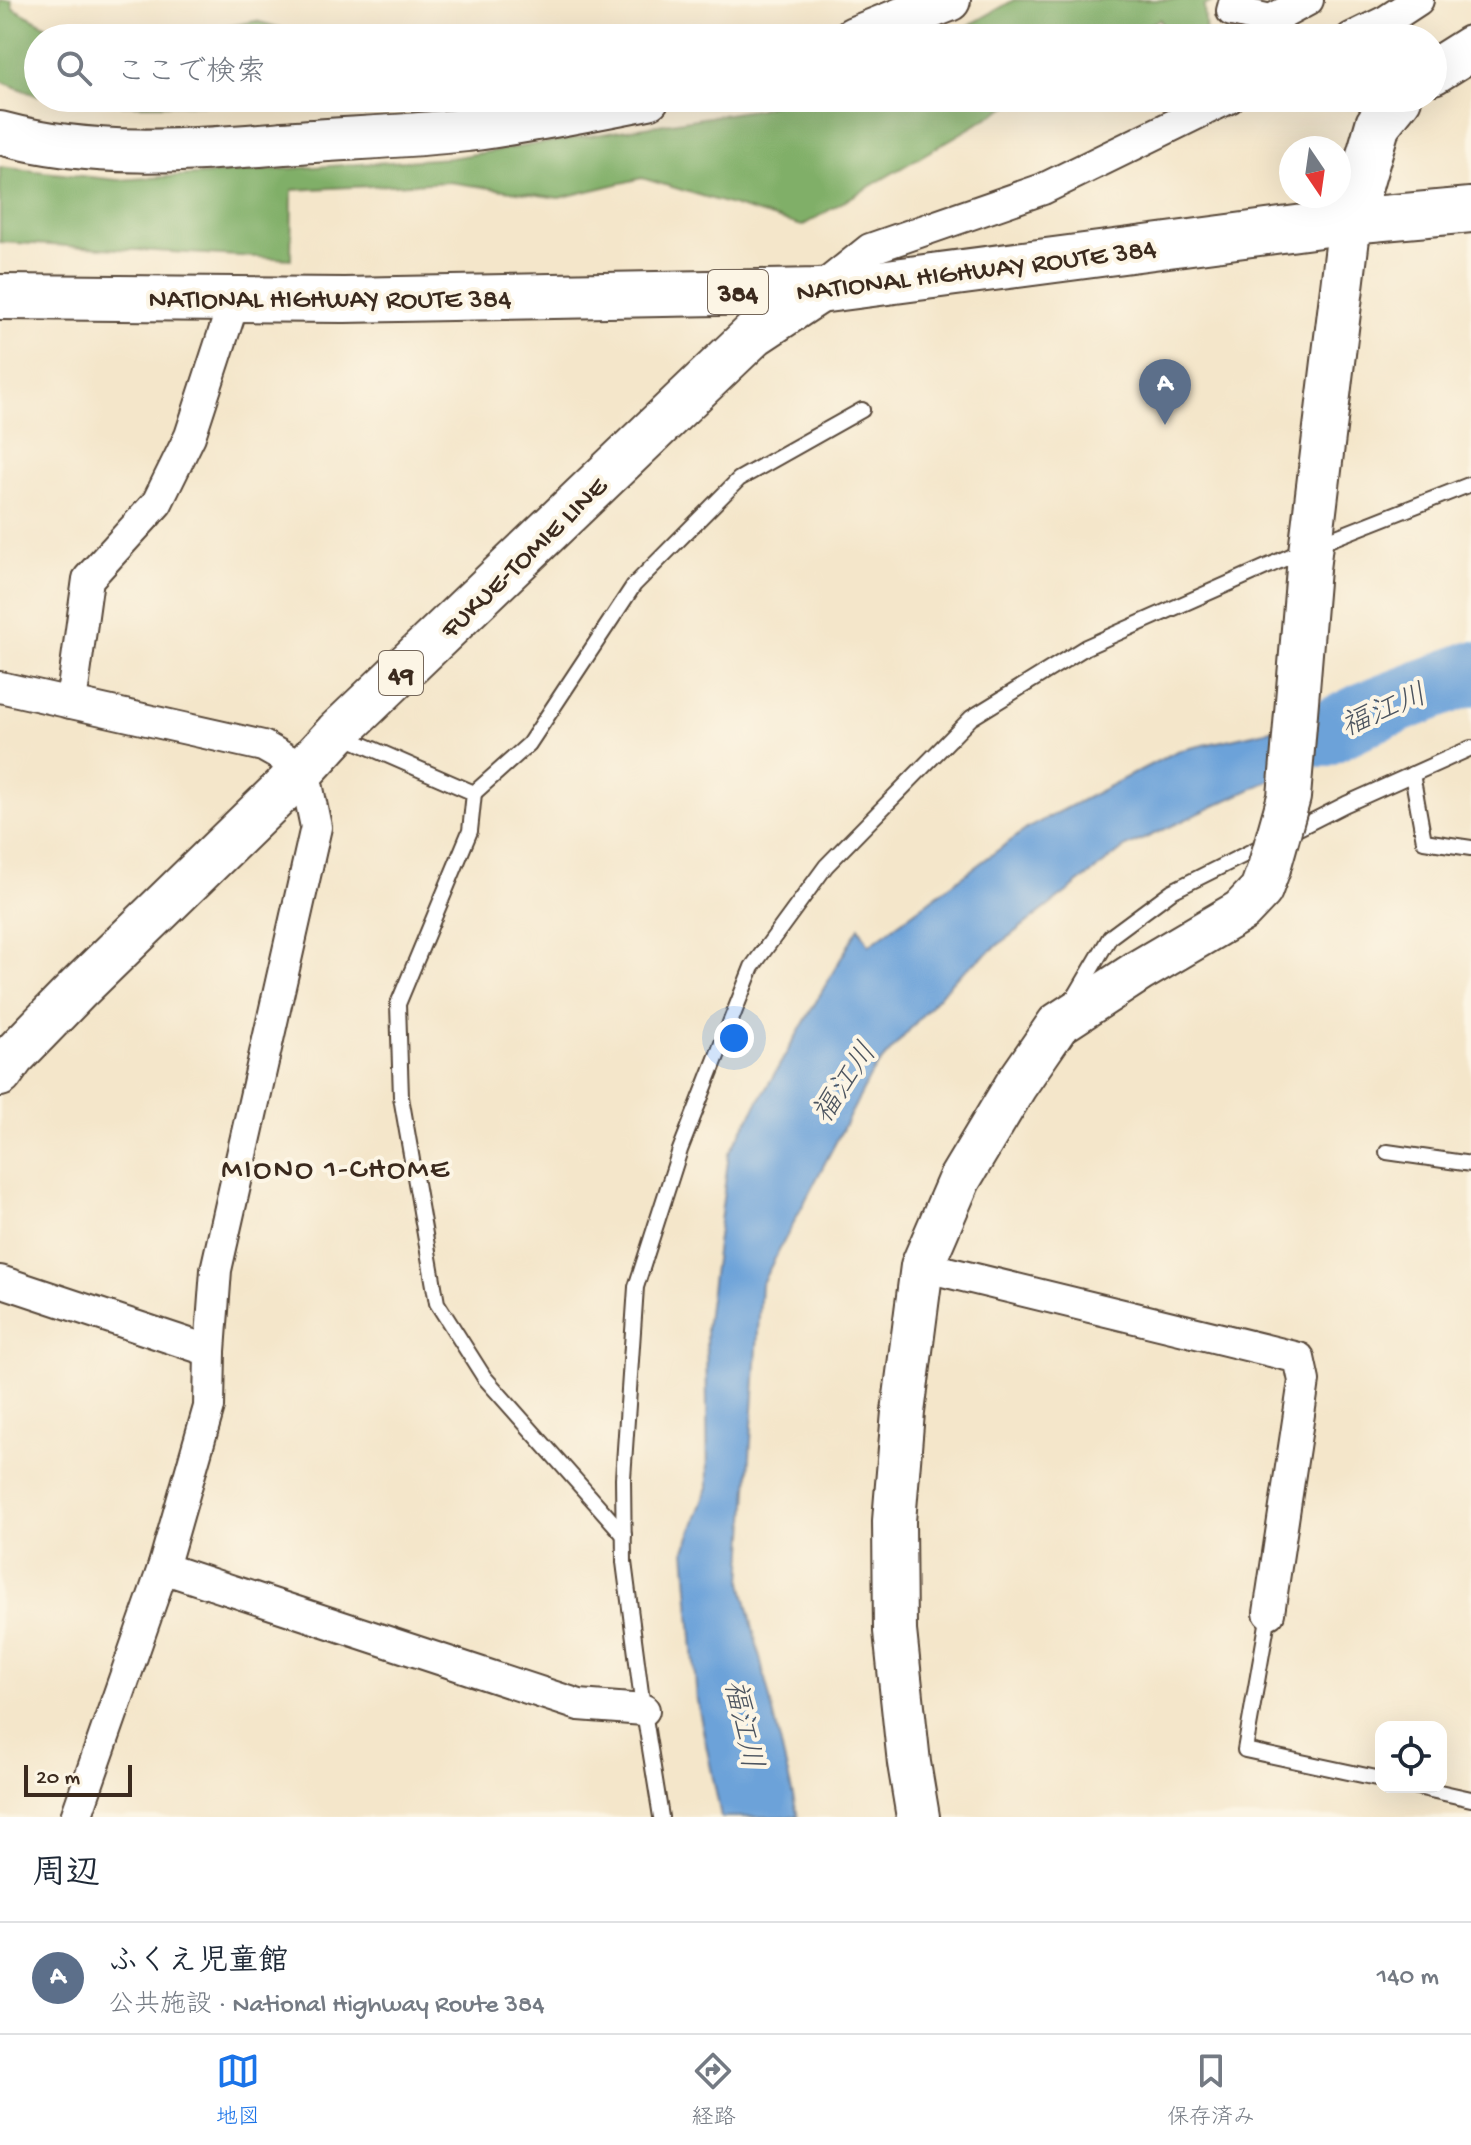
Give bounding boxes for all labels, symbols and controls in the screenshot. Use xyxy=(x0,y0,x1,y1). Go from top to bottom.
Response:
search box xyxy=(24,24,1447,112)
icon: search xyxy=(52,46,96,90)
text: ここで検索 xyxy=(116,57,266,92)
north arrow xyxy=(1279,136,1351,208)
street label: NATIONAL HIGHWAY ROUTE 384 xyxy=(794,234,1159,311)
road number: 384 xyxy=(708,270,768,314)
street label: NATIONAL HIGHWAY ROUTE 384 xyxy=(149,285,511,318)
pin: A xyxy=(1139,359,1191,425)
street label: FUKUE-TOMIE LINE xyxy=(434,470,616,648)
road number: 49 xyxy=(379,651,423,695)
water label: 福江川 xyxy=(1336,679,1433,747)
your location xyxy=(714,1018,754,1058)
water label: 福江川 xyxy=(806,1037,886,1132)
district label: MIONO 1-CHOME xyxy=(221,1154,451,1189)
water label: 福江川 xyxy=(714,1677,768,1773)
map controls xyxy=(1375,1721,1447,1793)
button: locate xyxy=(1375,1721,1447,1793)
scale bar xyxy=(24,1761,132,1797)
text: 20 m xyxy=(36,1766,80,1792)
text: 周辺 xyxy=(32,1856,100,1896)
text: ふくえ児童館 xyxy=(108,1946,288,1981)
text: A xyxy=(50,1963,66,1994)
text: 140 m xyxy=(1377,1963,1439,1994)
text: 公共施設 · National Highway Route 384 xyxy=(108,1991,545,2022)
tab: 地図 xyxy=(216,2049,260,2132)
tab: 経路 xyxy=(691,2049,735,2132)
tab: 保存済み xyxy=(1167,2049,1255,2132)

